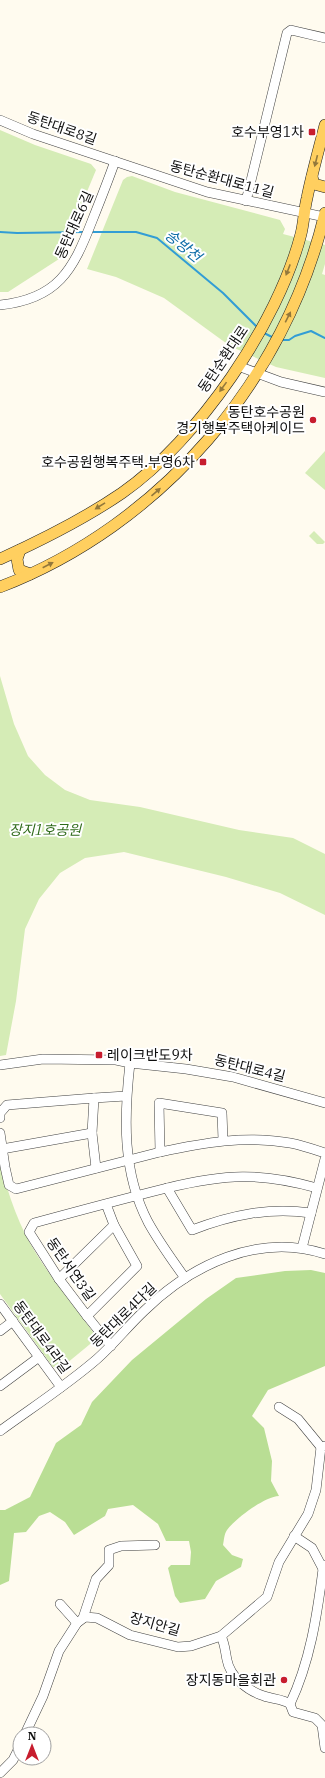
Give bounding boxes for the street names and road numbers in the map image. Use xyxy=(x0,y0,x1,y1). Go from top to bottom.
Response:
street label: 동탄대로8길 xyxy=(25,108,99,148)
street label: 동탄순환대로11길 xyxy=(168,156,276,202)
street label: 동탄대로6길 xyxy=(51,188,97,262)
street label: 동탄순환대로 xyxy=(194,322,252,396)
street label: 동탄대로4길 xyxy=(212,1050,288,1086)
street label: 동탄서연3길 xyxy=(43,1234,99,1304)
street label: 동탄대로4다길 xyxy=(86,1279,160,1351)
street label: 동탄대로4라길 xyxy=(10,1297,74,1377)
street label: 장지안길 xyxy=(128,1608,182,1640)

